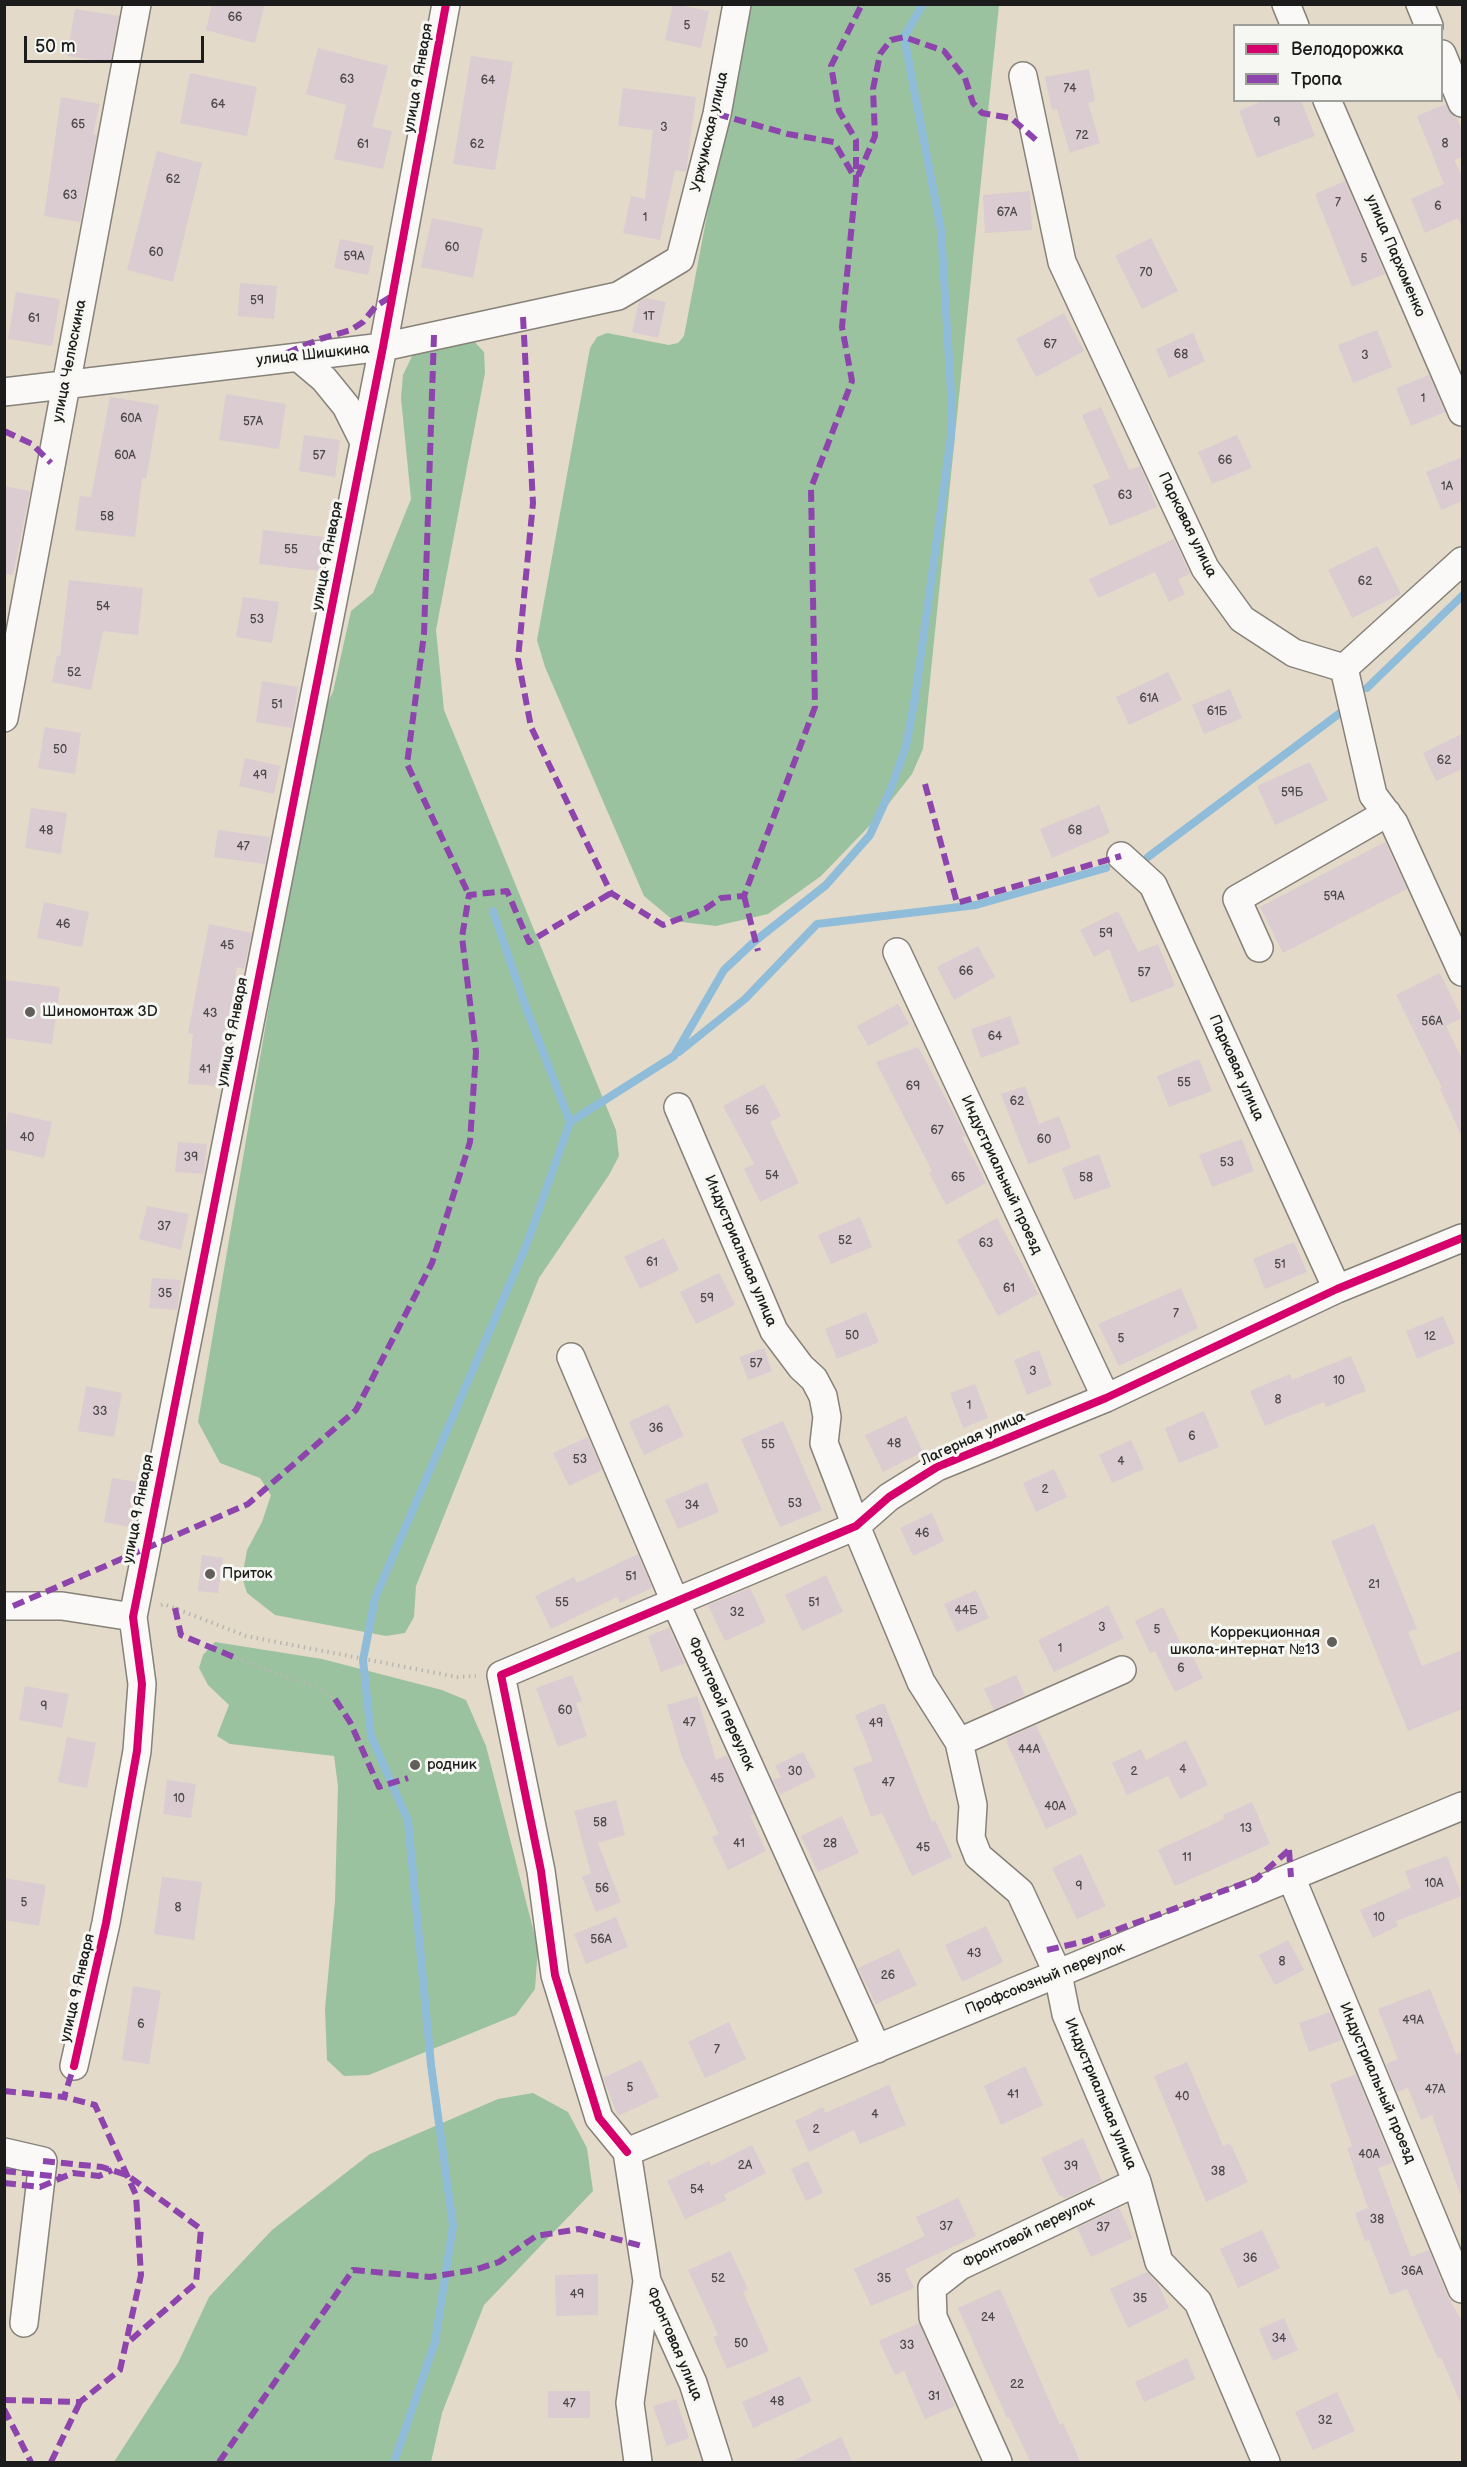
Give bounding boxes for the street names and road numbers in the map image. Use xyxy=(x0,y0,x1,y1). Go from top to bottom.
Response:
street label: улица 9 Января xyxy=(401,22,437,134)
street label: Уржумская улица xyxy=(687,70,733,194)
street label: улица Пархоменко xyxy=(1361,192,1429,320)
street label: улица Челюскина xyxy=(49,298,91,424)
street label: улица Шишкина xyxy=(256,340,370,370)
street label: Парковая улица xyxy=(1154,470,1220,580)
street label: улица 9 Января xyxy=(309,500,347,612)
street label: улица 9 Января xyxy=(214,976,252,1088)
street label: Парковая улица xyxy=(1204,1012,1268,1124)
street label: Индустриальный проезд xyxy=(956,1093,1046,1257)
street label: Индустриальная улица xyxy=(700,1173,780,1329)
street label: Лагерная улица xyxy=(918,1408,1028,1470)
street label: улица 9 Января xyxy=(120,1453,158,1565)
street label: Фронтовой переулок xyxy=(683,1634,759,1774)
street label: улица 9 Января xyxy=(57,1932,99,2044)
street label: Профсоюзный переулок xyxy=(963,1939,1127,2019)
street label: Индустриальный проезд xyxy=(1335,2000,1419,2166)
street label: Индустриальная улица xyxy=(1060,2016,1140,2172)
street label: Фронтовой переулок xyxy=(960,2193,1098,2273)
street label: Фронтовая улица xyxy=(642,2285,706,2403)

